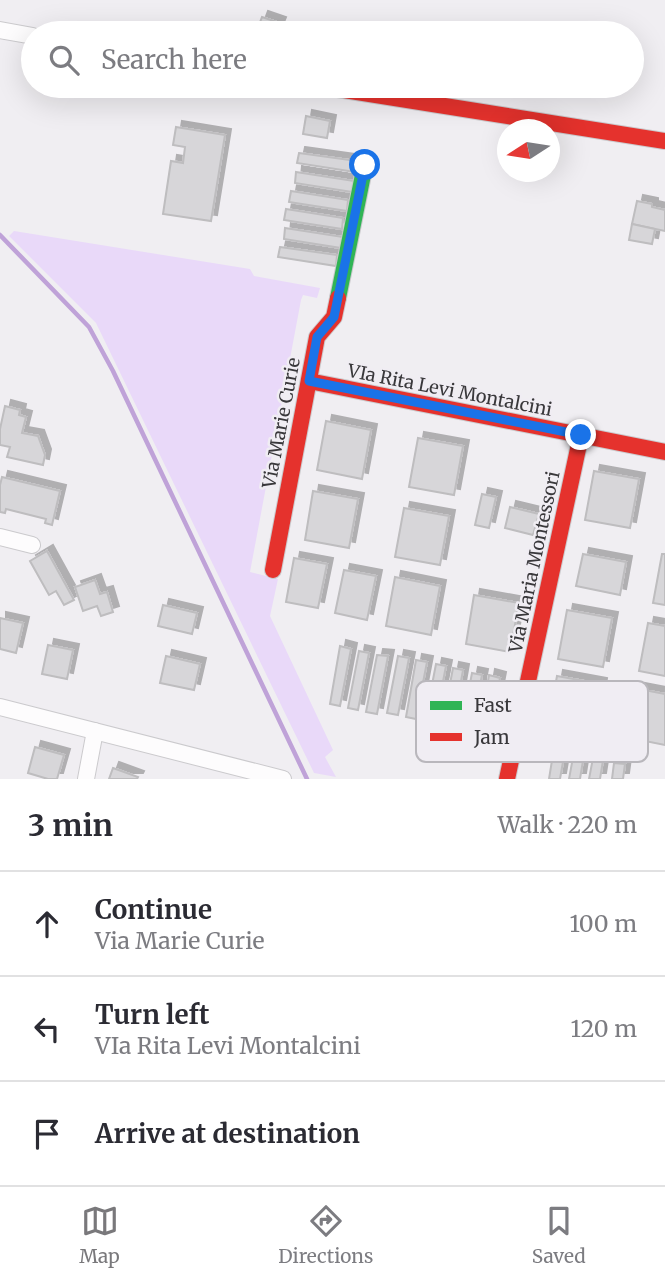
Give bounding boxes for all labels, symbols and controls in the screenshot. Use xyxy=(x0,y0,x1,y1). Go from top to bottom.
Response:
search box xyxy=(21,21,644,98)
icon: search xyxy=(45,41,83,79)
text: Search here xyxy=(101,43,247,76)
north arrow xyxy=(497,119,560,182)
route start xyxy=(349,149,380,180)
street label: Via Marie Curie xyxy=(257,356,305,491)
street label: VIa Rita Levi Montalcini xyxy=(345,359,554,421)
route end xyxy=(565,419,596,450)
street label: Via Maria Montessori xyxy=(503,469,565,656)
legend xyxy=(416,681,648,762)
text: Fast xyxy=(474,693,512,717)
text: Jam xyxy=(473,725,510,749)
text: 3 min xyxy=(28,806,113,844)
text: Walk · 220 m xyxy=(498,810,637,839)
text: Continue xyxy=(95,893,212,926)
icon: ahead xyxy=(28,905,66,943)
text: 100 m xyxy=(569,909,637,938)
text: Via Marie Curie xyxy=(95,926,265,955)
text: Turn left xyxy=(95,998,209,1031)
icon: left xyxy=(28,1010,66,1048)
text: 120 m xyxy=(571,1014,637,1043)
text: VIa Rita Levi Montalcini xyxy=(95,1031,361,1060)
icon: arrive xyxy=(28,1115,66,1153)
text: Arrive at destination xyxy=(95,1117,360,1150)
tab: Map xyxy=(79,1202,120,1268)
tab: Directions xyxy=(278,1202,373,1268)
tab: Saved xyxy=(532,1202,586,1268)

